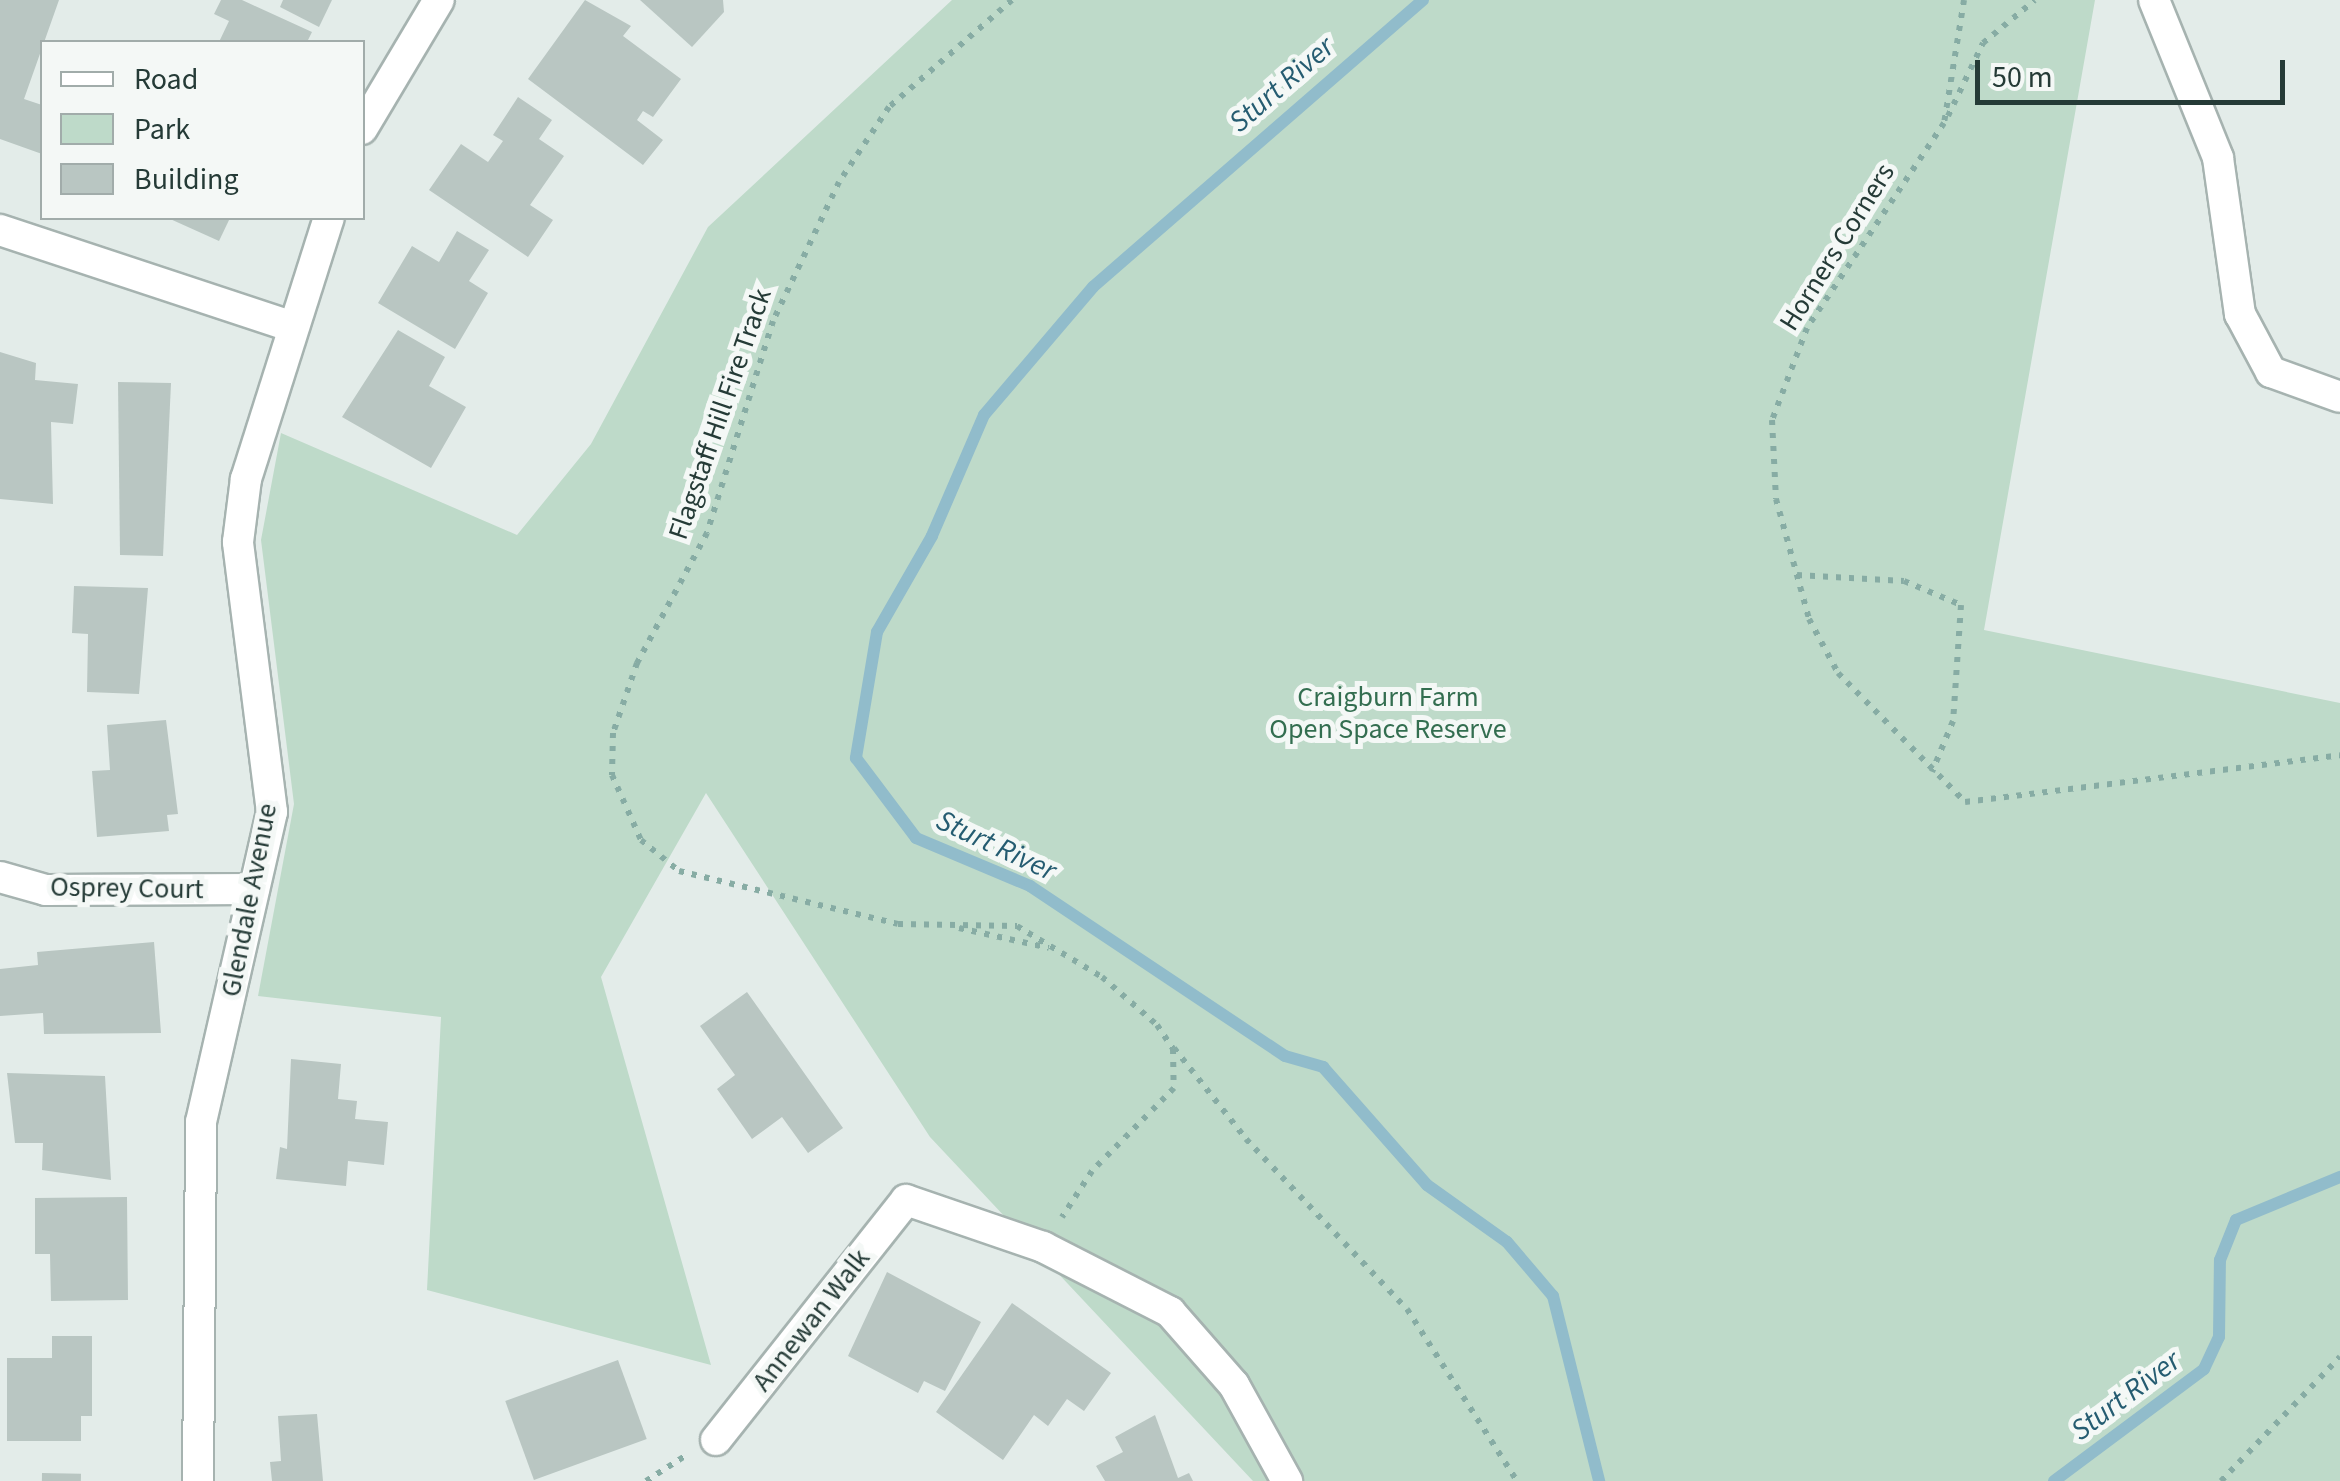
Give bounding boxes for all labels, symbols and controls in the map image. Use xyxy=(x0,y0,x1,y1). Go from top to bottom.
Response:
water label: Sturt River xyxy=(1222,29,1342,141)
legend xyxy=(40,40,365,220)
scale bar xyxy=(1980,40,2290,102)
text: 50 m xyxy=(1992,56,2053,99)
text: Road xyxy=(134,58,198,101)
text: Park xyxy=(134,108,190,151)
street label: Horners Corners xyxy=(1772,157,1902,337)
text: Building xyxy=(134,158,239,201)
street label: Flagstaff Hill Fire Track xyxy=(661,284,779,544)
park label: Craigburn Farm Open Space Reserve xyxy=(1269,680,1507,746)
street label: Glendale Avenue xyxy=(214,800,284,1000)
water label: Sturt River xyxy=(930,803,1062,889)
street label: Osprey Court xyxy=(50,870,204,906)
street label: Annewan Walk xyxy=(745,1242,877,1398)
water label: Sturt River xyxy=(2064,1343,2188,1449)

